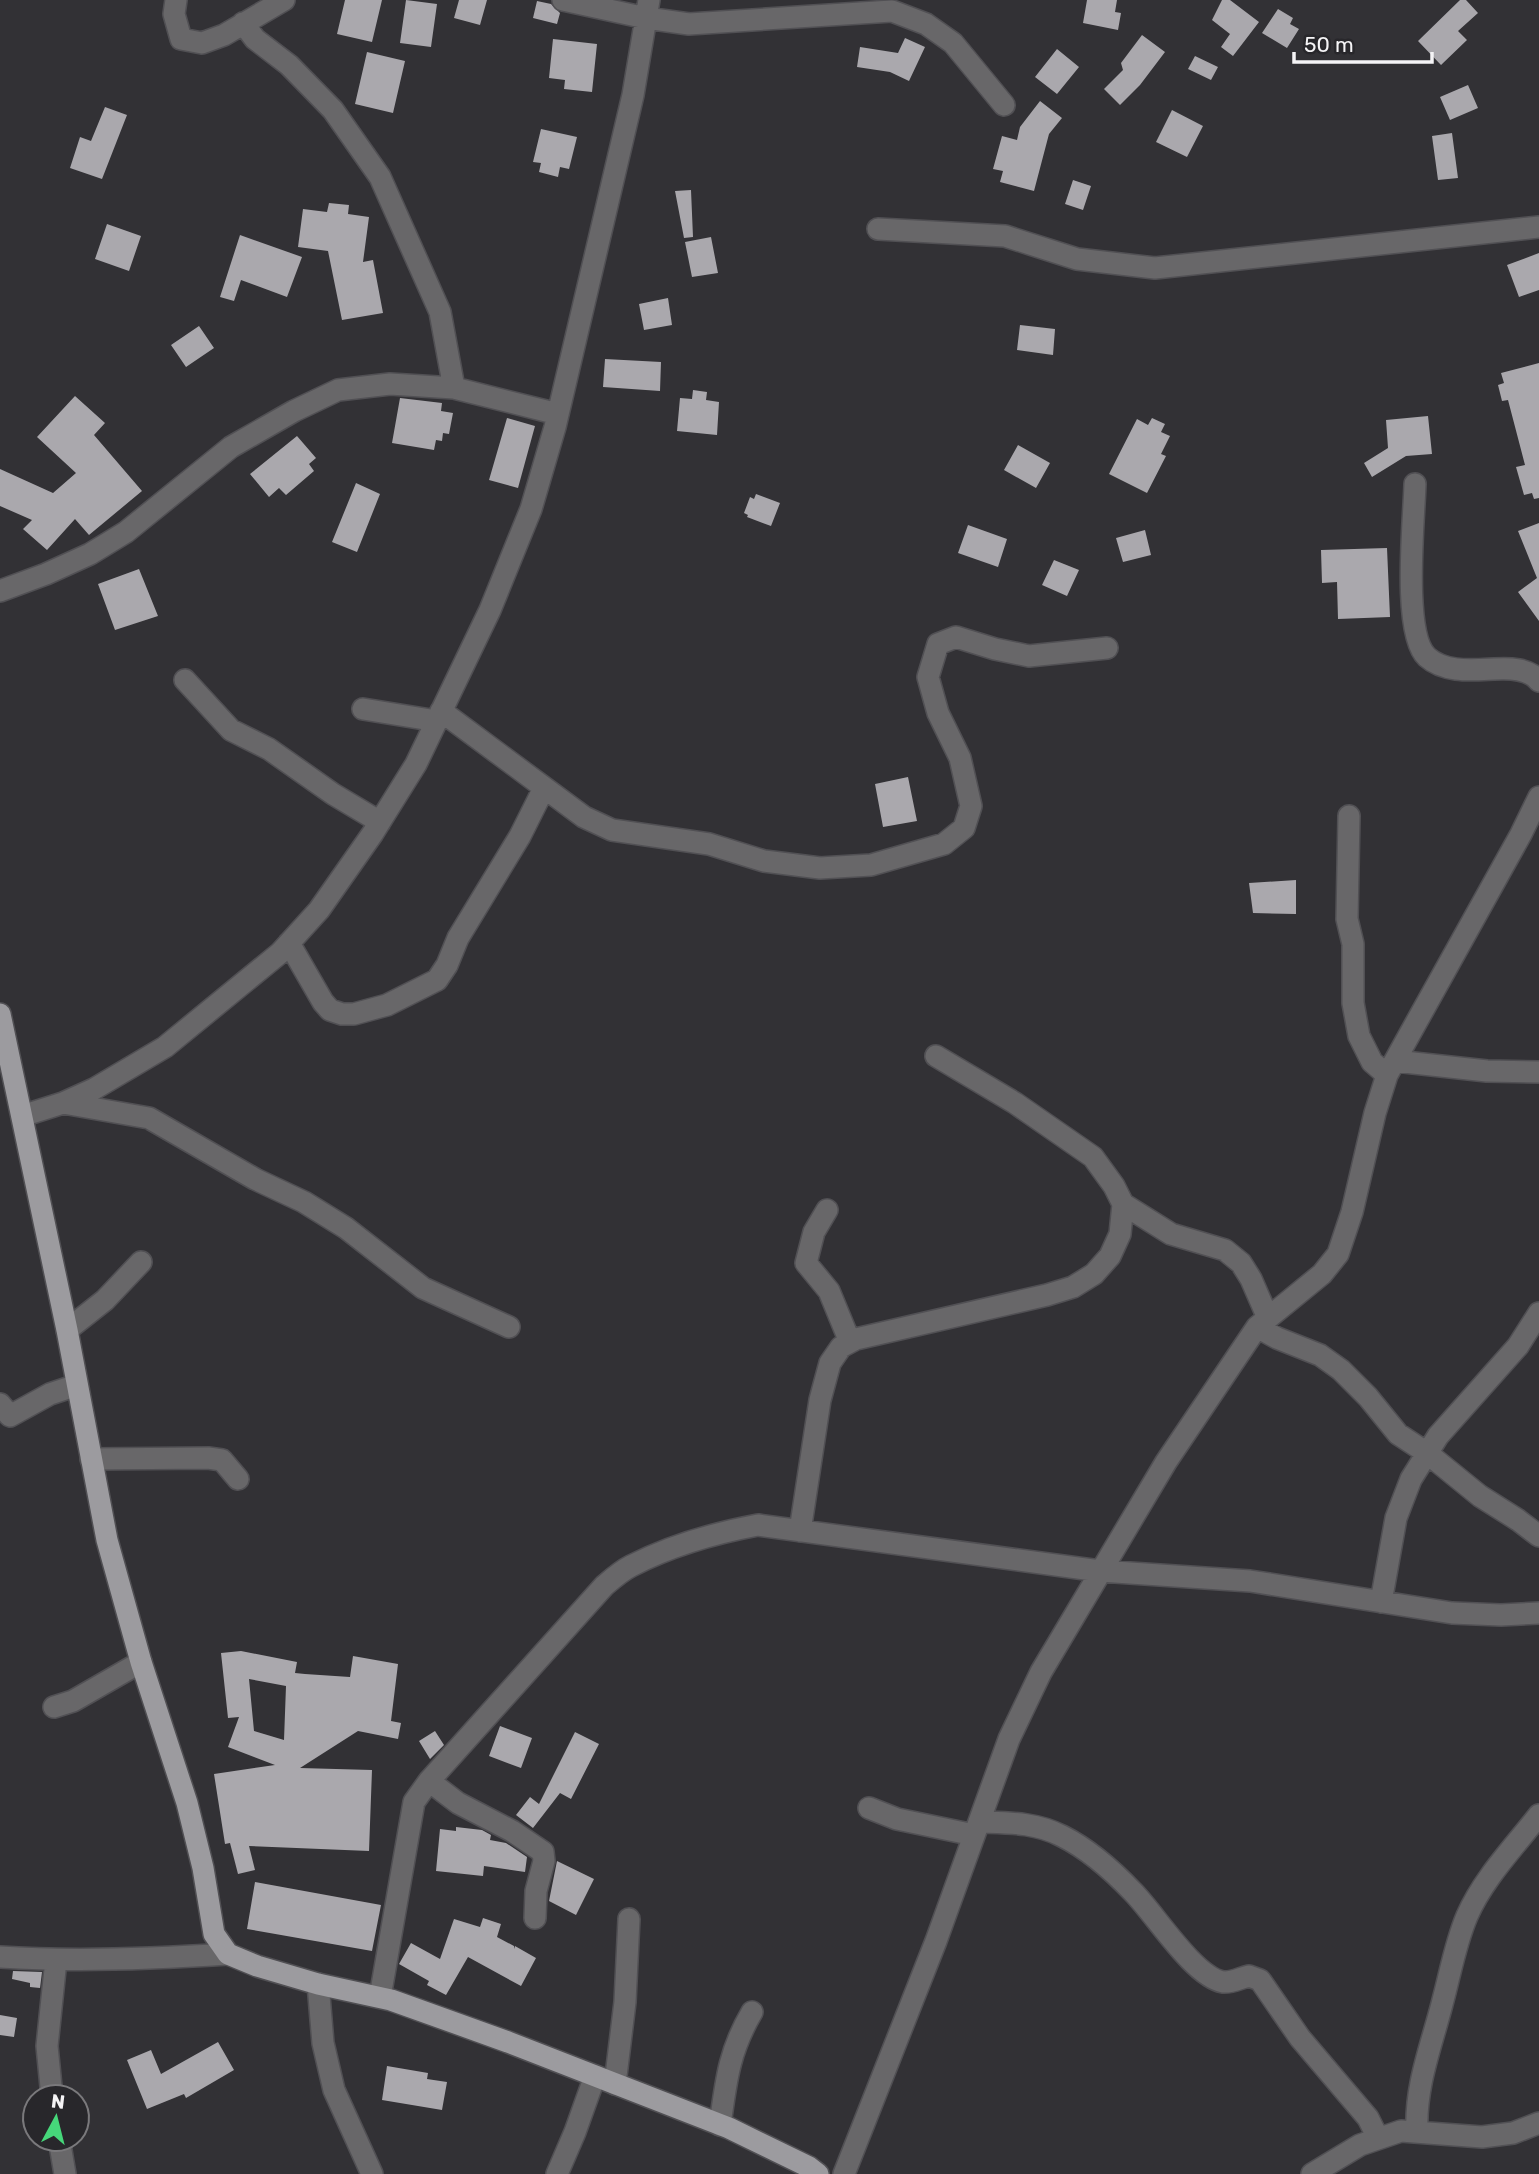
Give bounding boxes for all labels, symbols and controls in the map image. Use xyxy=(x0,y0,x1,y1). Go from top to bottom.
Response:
scale bar xyxy=(1294,21,1432,65)
text: 50 m xyxy=(1304,32,1354,57)
north arrow xyxy=(21,2083,91,2153)
text: N xyxy=(50,2089,66,2114)

